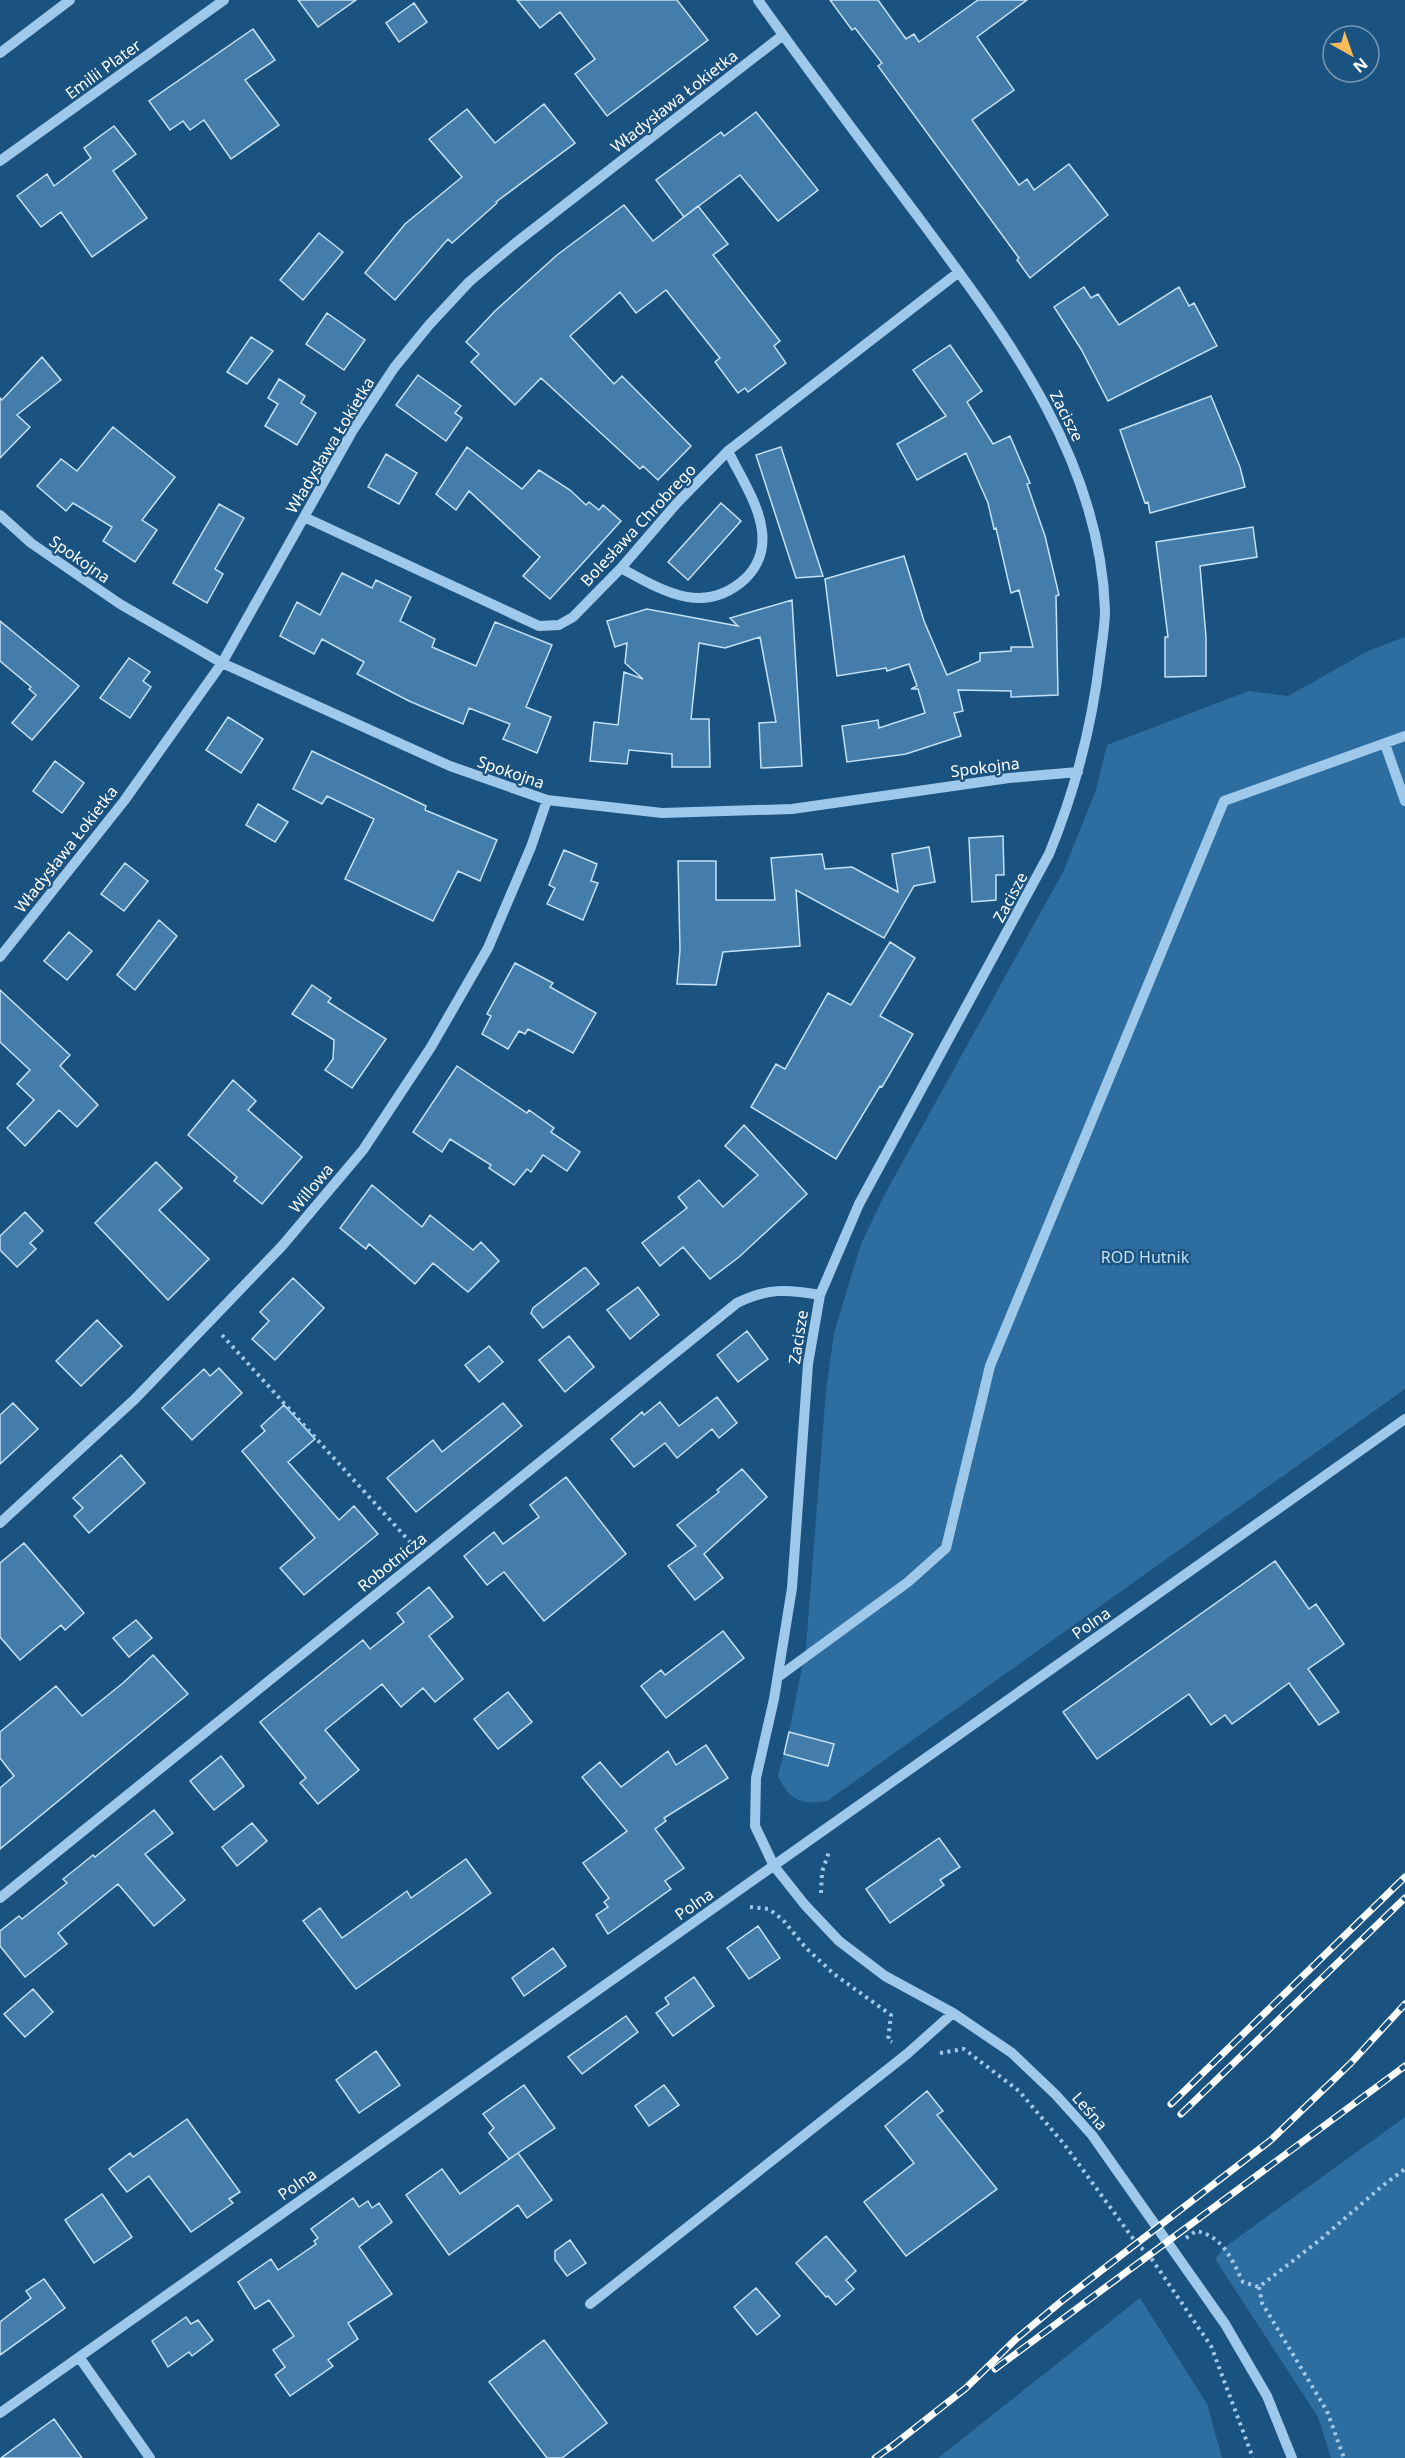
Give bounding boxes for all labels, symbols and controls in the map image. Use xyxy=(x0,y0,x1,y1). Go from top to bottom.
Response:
north arrow xyxy=(1321,24,1381,84)
street label: Emilii Plater xyxy=(61,34,146,104)
street label: Władysława Łokietka xyxy=(606,44,742,158)
text: N xyxy=(1349,53,1373,78)
street label: Władysława Łokietka xyxy=(281,373,379,517)
street label: Zacisze xyxy=(1045,387,1089,445)
street label: Bolesława Chrobrego xyxy=(575,459,701,591)
street label: Spokojna xyxy=(45,530,115,588)
street label: Spokojna xyxy=(475,750,547,794)
street label: Spokojna xyxy=(949,752,1021,782)
street label: Władysława Łokietka xyxy=(9,781,123,917)
street label: Zacisze xyxy=(988,868,1032,926)
street label: Willowa xyxy=(284,1159,338,1217)
park label: ROD Hutnik xyxy=(1101,1246,1190,1268)
street label: Zacisze xyxy=(783,1309,813,1365)
street label: Robotnicza xyxy=(353,1527,431,1597)
street label: Polna xyxy=(1067,1602,1115,1644)
street label: Polna xyxy=(670,1883,718,1925)
street label: Leśna xyxy=(1067,2087,1113,2135)
street label: Polna xyxy=(273,2163,321,2205)

